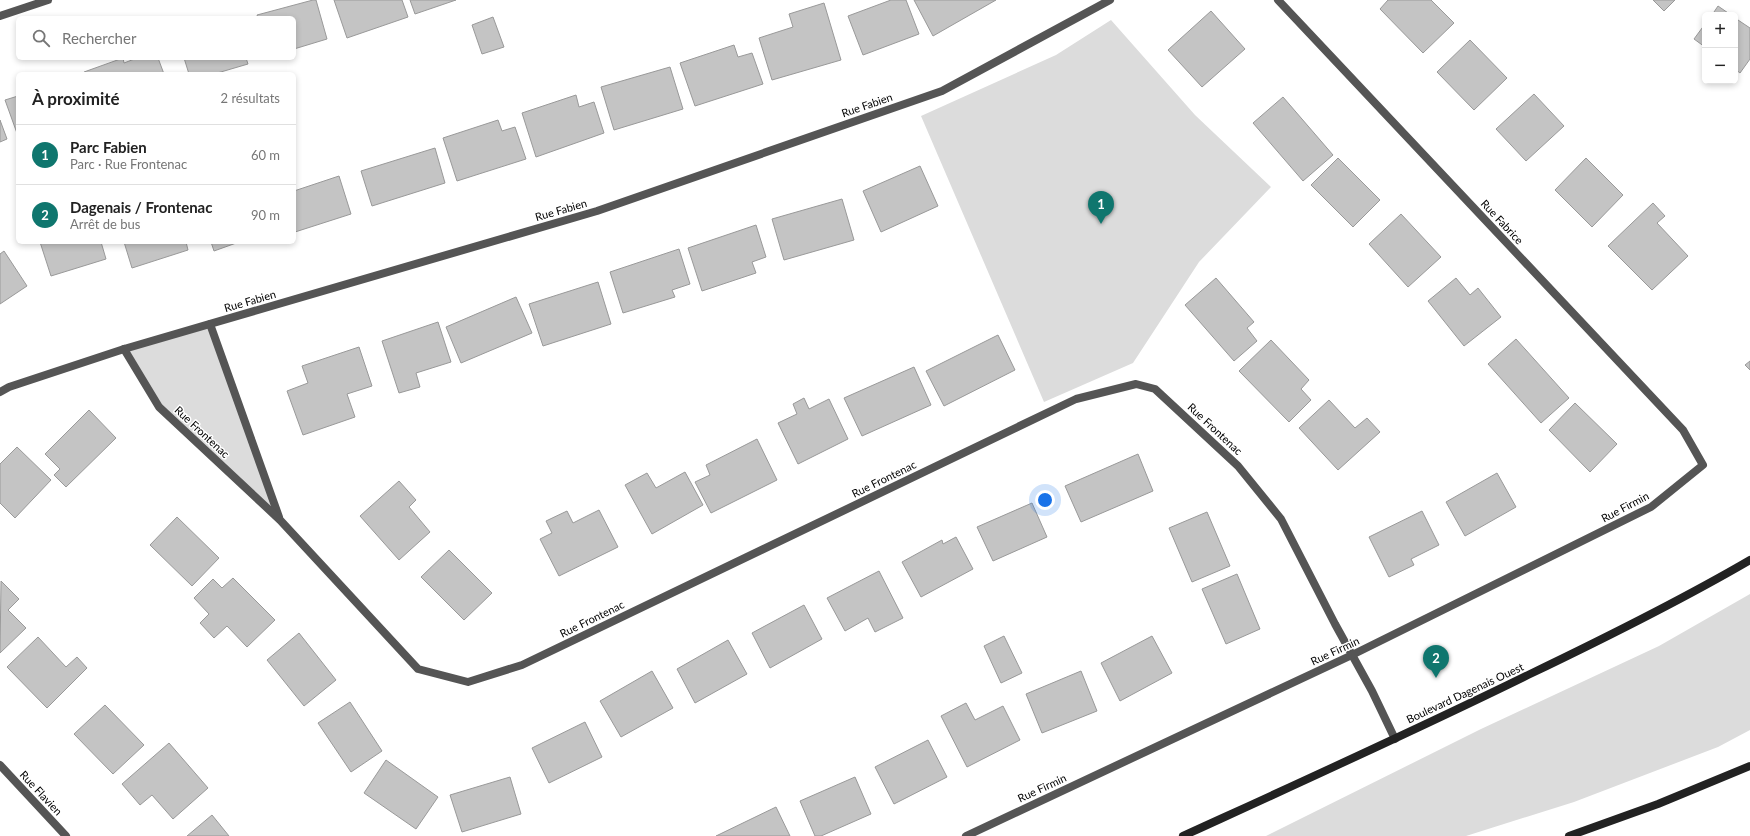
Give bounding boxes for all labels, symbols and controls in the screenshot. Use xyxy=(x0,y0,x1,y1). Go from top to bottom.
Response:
map controls xyxy=(1702,12,1738,84)
button: + xyxy=(1702,12,1738,48)
search box xyxy=(16,16,296,60)
icon: search xyxy=(30,27,52,49)
text: Rechercher xyxy=(62,29,136,47)
button: − xyxy=(1702,48,1738,84)
text: À proximité xyxy=(32,88,120,109)
text: 2 résultats xyxy=(221,90,280,106)
street label: Rue Fabien xyxy=(840,90,894,119)
text: Parc Fabien xyxy=(70,138,147,156)
text: 1 xyxy=(41,147,49,163)
text: 60 m xyxy=(251,147,280,163)
text: Parc · Rue Frontenac xyxy=(70,156,187,172)
pin: 1 xyxy=(1088,191,1114,224)
street label: Rue Fabien xyxy=(534,196,588,223)
street label: Rue Fabrice xyxy=(1478,197,1526,247)
text: Dagenais / Frontenac xyxy=(70,198,212,216)
text: 2 xyxy=(41,207,49,223)
text: 90 m xyxy=(251,207,280,223)
text: Arrêt de bus xyxy=(70,216,140,232)
street label: Rue Fabien xyxy=(223,287,277,314)
street label: Rue Frontenac xyxy=(1185,400,1245,457)
street label: Rue Frontenac xyxy=(172,403,232,460)
street label: Rue Frontenac xyxy=(850,457,918,500)
street label: Rue Firmin xyxy=(1599,489,1651,525)
your location xyxy=(1035,490,1055,510)
street label: Rue Frontenac xyxy=(558,597,626,640)
street label: Rue Firmin xyxy=(1308,634,1361,667)
pin: 2 xyxy=(1423,645,1449,678)
street label: Boulevard Dagenais Ouest xyxy=(1404,660,1525,725)
street label: Rue Flavien xyxy=(18,768,65,817)
street label: Rue Firmin xyxy=(1015,771,1068,804)

